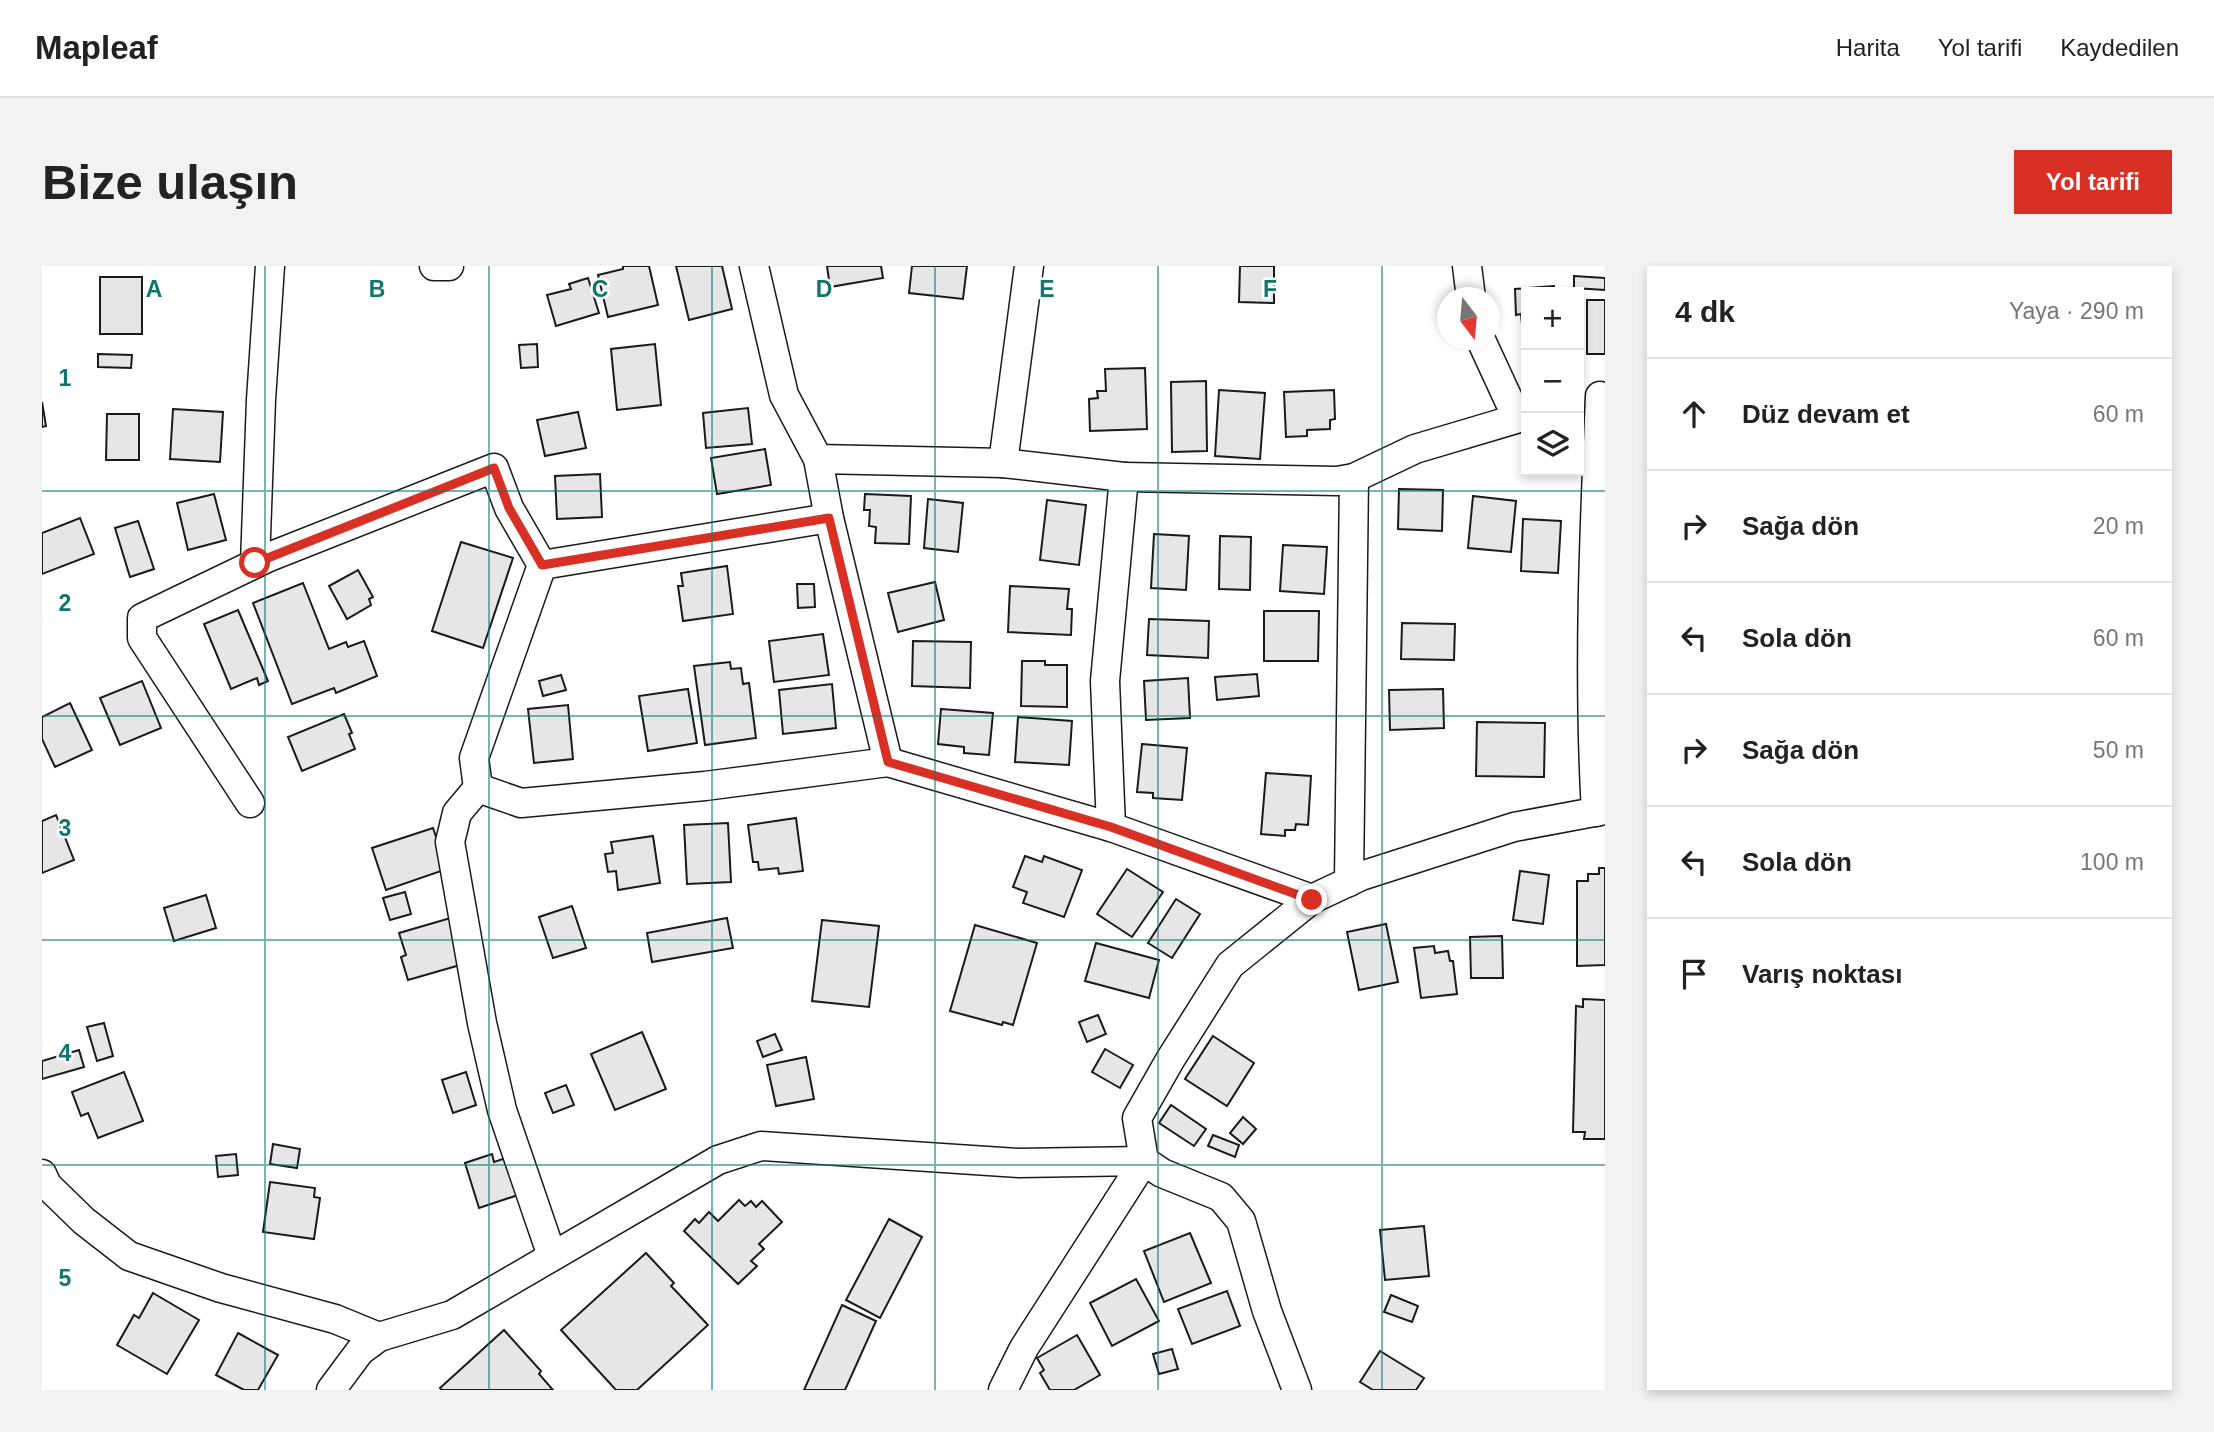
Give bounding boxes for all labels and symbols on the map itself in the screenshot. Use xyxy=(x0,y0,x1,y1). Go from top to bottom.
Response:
text: A xyxy=(146,276,162,302)
text: B xyxy=(369,276,385,302)
text: C xyxy=(592,276,608,302)
text: D xyxy=(816,276,832,302)
text: E xyxy=(1039,276,1055,302)
text: F xyxy=(1263,276,1277,302)
north arrow xyxy=(1437,287,1500,350)
text: 1 xyxy=(59,365,72,391)
route start xyxy=(239,547,270,578)
text: 2 xyxy=(59,590,71,616)
text: 3 xyxy=(59,815,71,841)
route end xyxy=(1296,884,1327,915)
text: 4 xyxy=(59,1040,72,1066)
text: 5 xyxy=(59,1265,72,1291)

